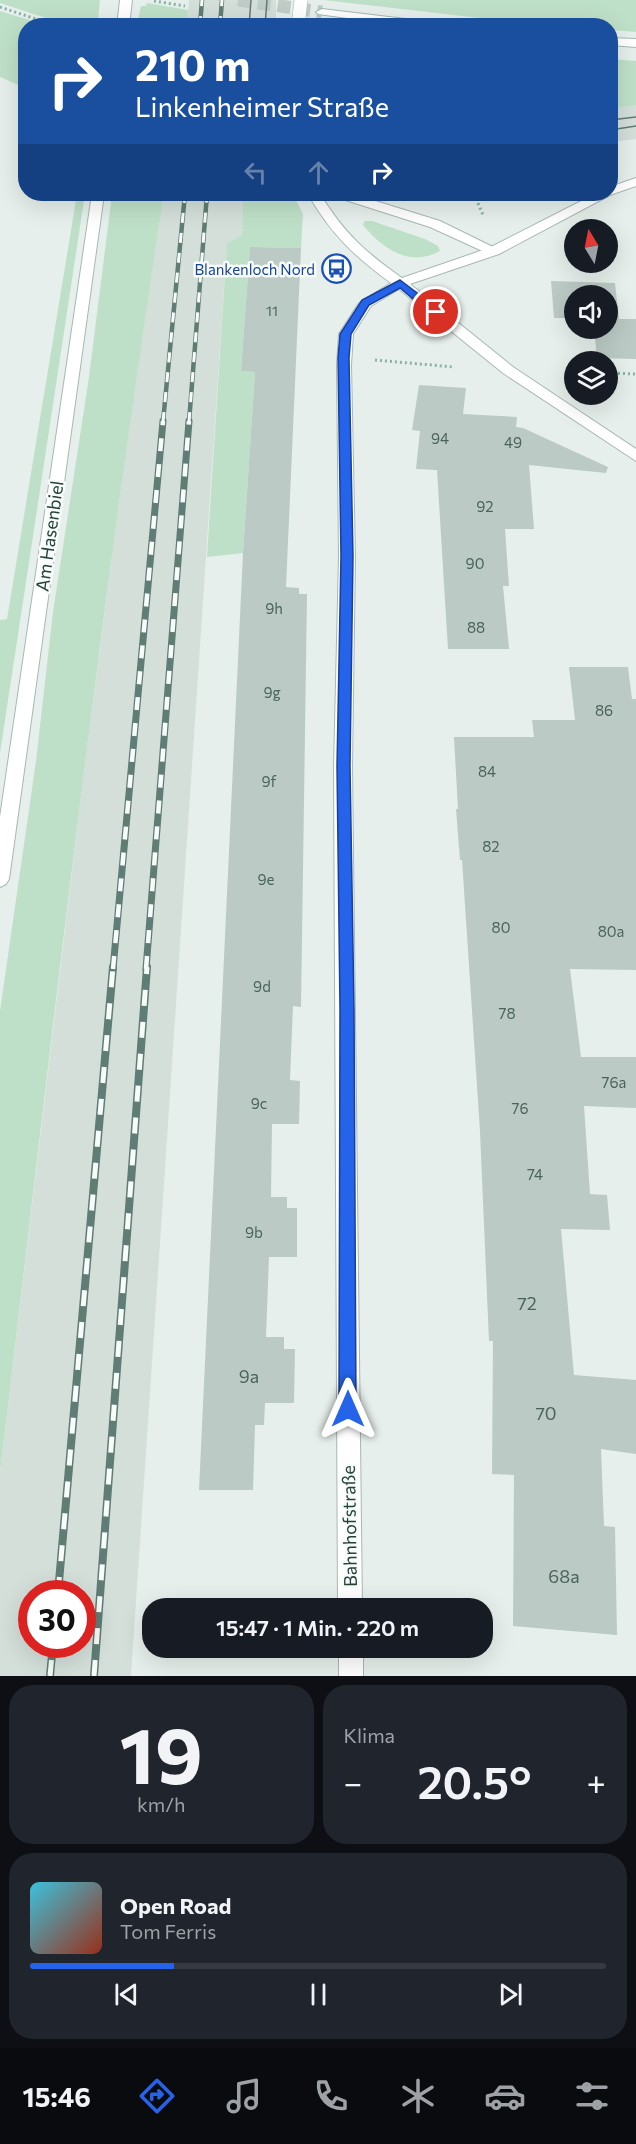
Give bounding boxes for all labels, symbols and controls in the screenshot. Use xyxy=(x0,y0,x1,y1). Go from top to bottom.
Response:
text: 210 m xyxy=(135,38,250,90)
icon: right xyxy=(36,42,114,120)
text: Linkenheimer Straße xyxy=(135,90,389,123)
icon: left xyxy=(239,156,272,189)
icon: ahead xyxy=(302,156,335,189)
icon: right xyxy=(365,156,398,189)
north arrow xyxy=(564,219,618,273)
map controls xyxy=(564,219,618,405)
bus stop icon: Blankenloch Nord xyxy=(320,253,352,285)
place label: Blankenloch Nord xyxy=(194,260,315,278)
button: sound xyxy=(564,285,618,339)
pin xyxy=(410,286,461,337)
icon: arrive xyxy=(419,295,452,328)
house number: 11 xyxy=(266,302,278,319)
button: layers xyxy=(564,351,618,405)
house number: 94 xyxy=(431,429,449,447)
house number: 49 xyxy=(504,433,522,451)
street label: Am Hasenbiel xyxy=(30,479,68,593)
house number: 92 xyxy=(476,497,494,515)
house number: 90 xyxy=(466,554,484,572)
house number: 9h xyxy=(265,599,283,617)
house number: 88 xyxy=(467,618,485,636)
house number: 9g xyxy=(263,683,281,701)
house number: 86 xyxy=(595,701,613,719)
house number: 84 xyxy=(478,762,496,780)
house number: 9f xyxy=(261,772,277,790)
house number: 82 xyxy=(482,837,500,855)
house number: 9e xyxy=(257,870,275,888)
house number: 80 xyxy=(492,918,510,936)
house number: 80a xyxy=(598,922,624,940)
house number: 9d xyxy=(253,977,271,995)
house number: 78 xyxy=(499,1004,515,1022)
house number: 76a xyxy=(602,1073,626,1091)
house number: 9c xyxy=(251,1094,267,1112)
house number: 76 xyxy=(512,1099,528,1117)
house number: 74 xyxy=(527,1165,543,1183)
house number: 9b xyxy=(245,1223,263,1241)
house number: 72 xyxy=(517,1292,537,1314)
house number: 9a xyxy=(239,1365,259,1387)
position arrow xyxy=(316,1377,380,1441)
house number: 70 xyxy=(535,1402,557,1424)
street label: Bahnhofstraße xyxy=(337,1465,361,1587)
house number: 68a xyxy=(548,1565,580,1587)
speed limit sign: 30 xyxy=(18,1580,96,1658)
text: 15:47 · 1 Min. · 220 m xyxy=(216,1614,419,1641)
text: 19 xyxy=(120,1705,203,1800)
text: Klima xyxy=(344,1723,395,1747)
text: 20.5° xyxy=(417,1753,531,1808)
text: − xyxy=(344,1761,362,1802)
text: + xyxy=(587,1761,606,1802)
text: km/h xyxy=(137,1792,186,1816)
text: Open Road xyxy=(120,1892,231,1919)
text: Tom Ferris xyxy=(120,1919,216,1943)
icon: previous xyxy=(110,1978,143,2011)
icon: pause xyxy=(302,1978,335,2011)
icon: next xyxy=(494,1978,527,2011)
icon: directions xyxy=(136,2075,178,2117)
icon: music xyxy=(223,2075,265,2117)
icon: phone xyxy=(310,2075,352,2117)
icon: climate xyxy=(397,2075,439,2117)
icon: car xyxy=(484,2075,526,2117)
icon: filters xyxy=(571,2075,613,2117)
text: 15:46 xyxy=(23,2080,91,2113)

